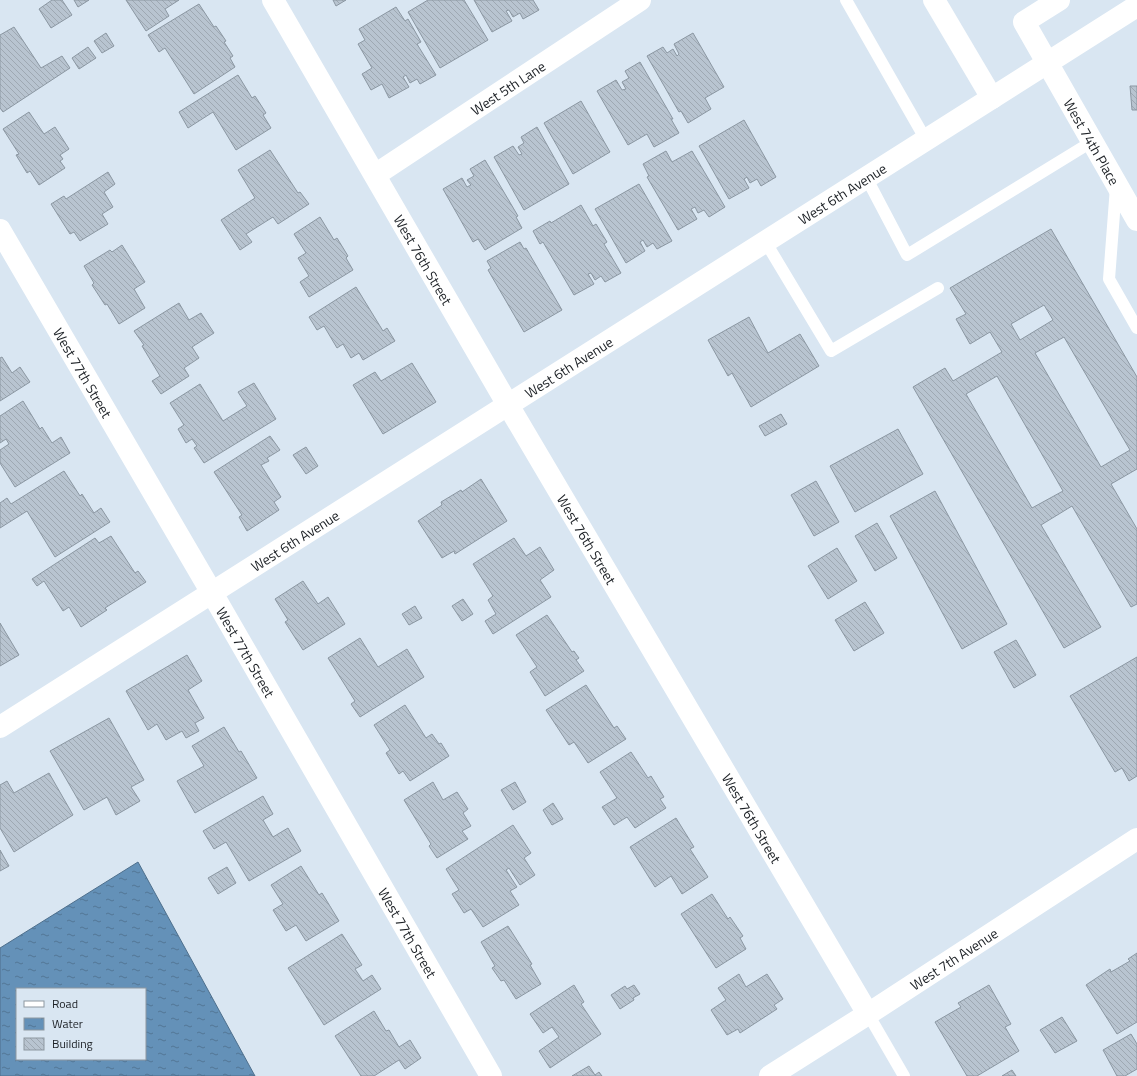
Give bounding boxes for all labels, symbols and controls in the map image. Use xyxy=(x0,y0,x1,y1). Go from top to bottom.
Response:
street label: West 5th Lane xyxy=(466,55,549,120)
street label: West 74th Place xyxy=(1059,94,1125,189)
street label: West 6th Avenue xyxy=(794,157,890,229)
street label: West 76th Street xyxy=(389,210,458,309)
street label: West 77th Street xyxy=(49,324,118,421)
street label: West 6th Avenue xyxy=(520,331,617,402)
street label: West 76th Street xyxy=(552,490,622,588)
street label: West 6th Avenue xyxy=(246,504,343,576)
street label: West 77th Street xyxy=(212,603,280,701)
street label: West 76th Street xyxy=(717,769,787,867)
street label: West 77th Street xyxy=(374,883,442,982)
street label: West 7th Avenue xyxy=(905,922,1002,995)
legend xyxy=(16,988,146,1060)
text: Road xyxy=(52,994,78,1013)
text: Water xyxy=(52,1014,83,1033)
text: Building xyxy=(52,1034,93,1053)

